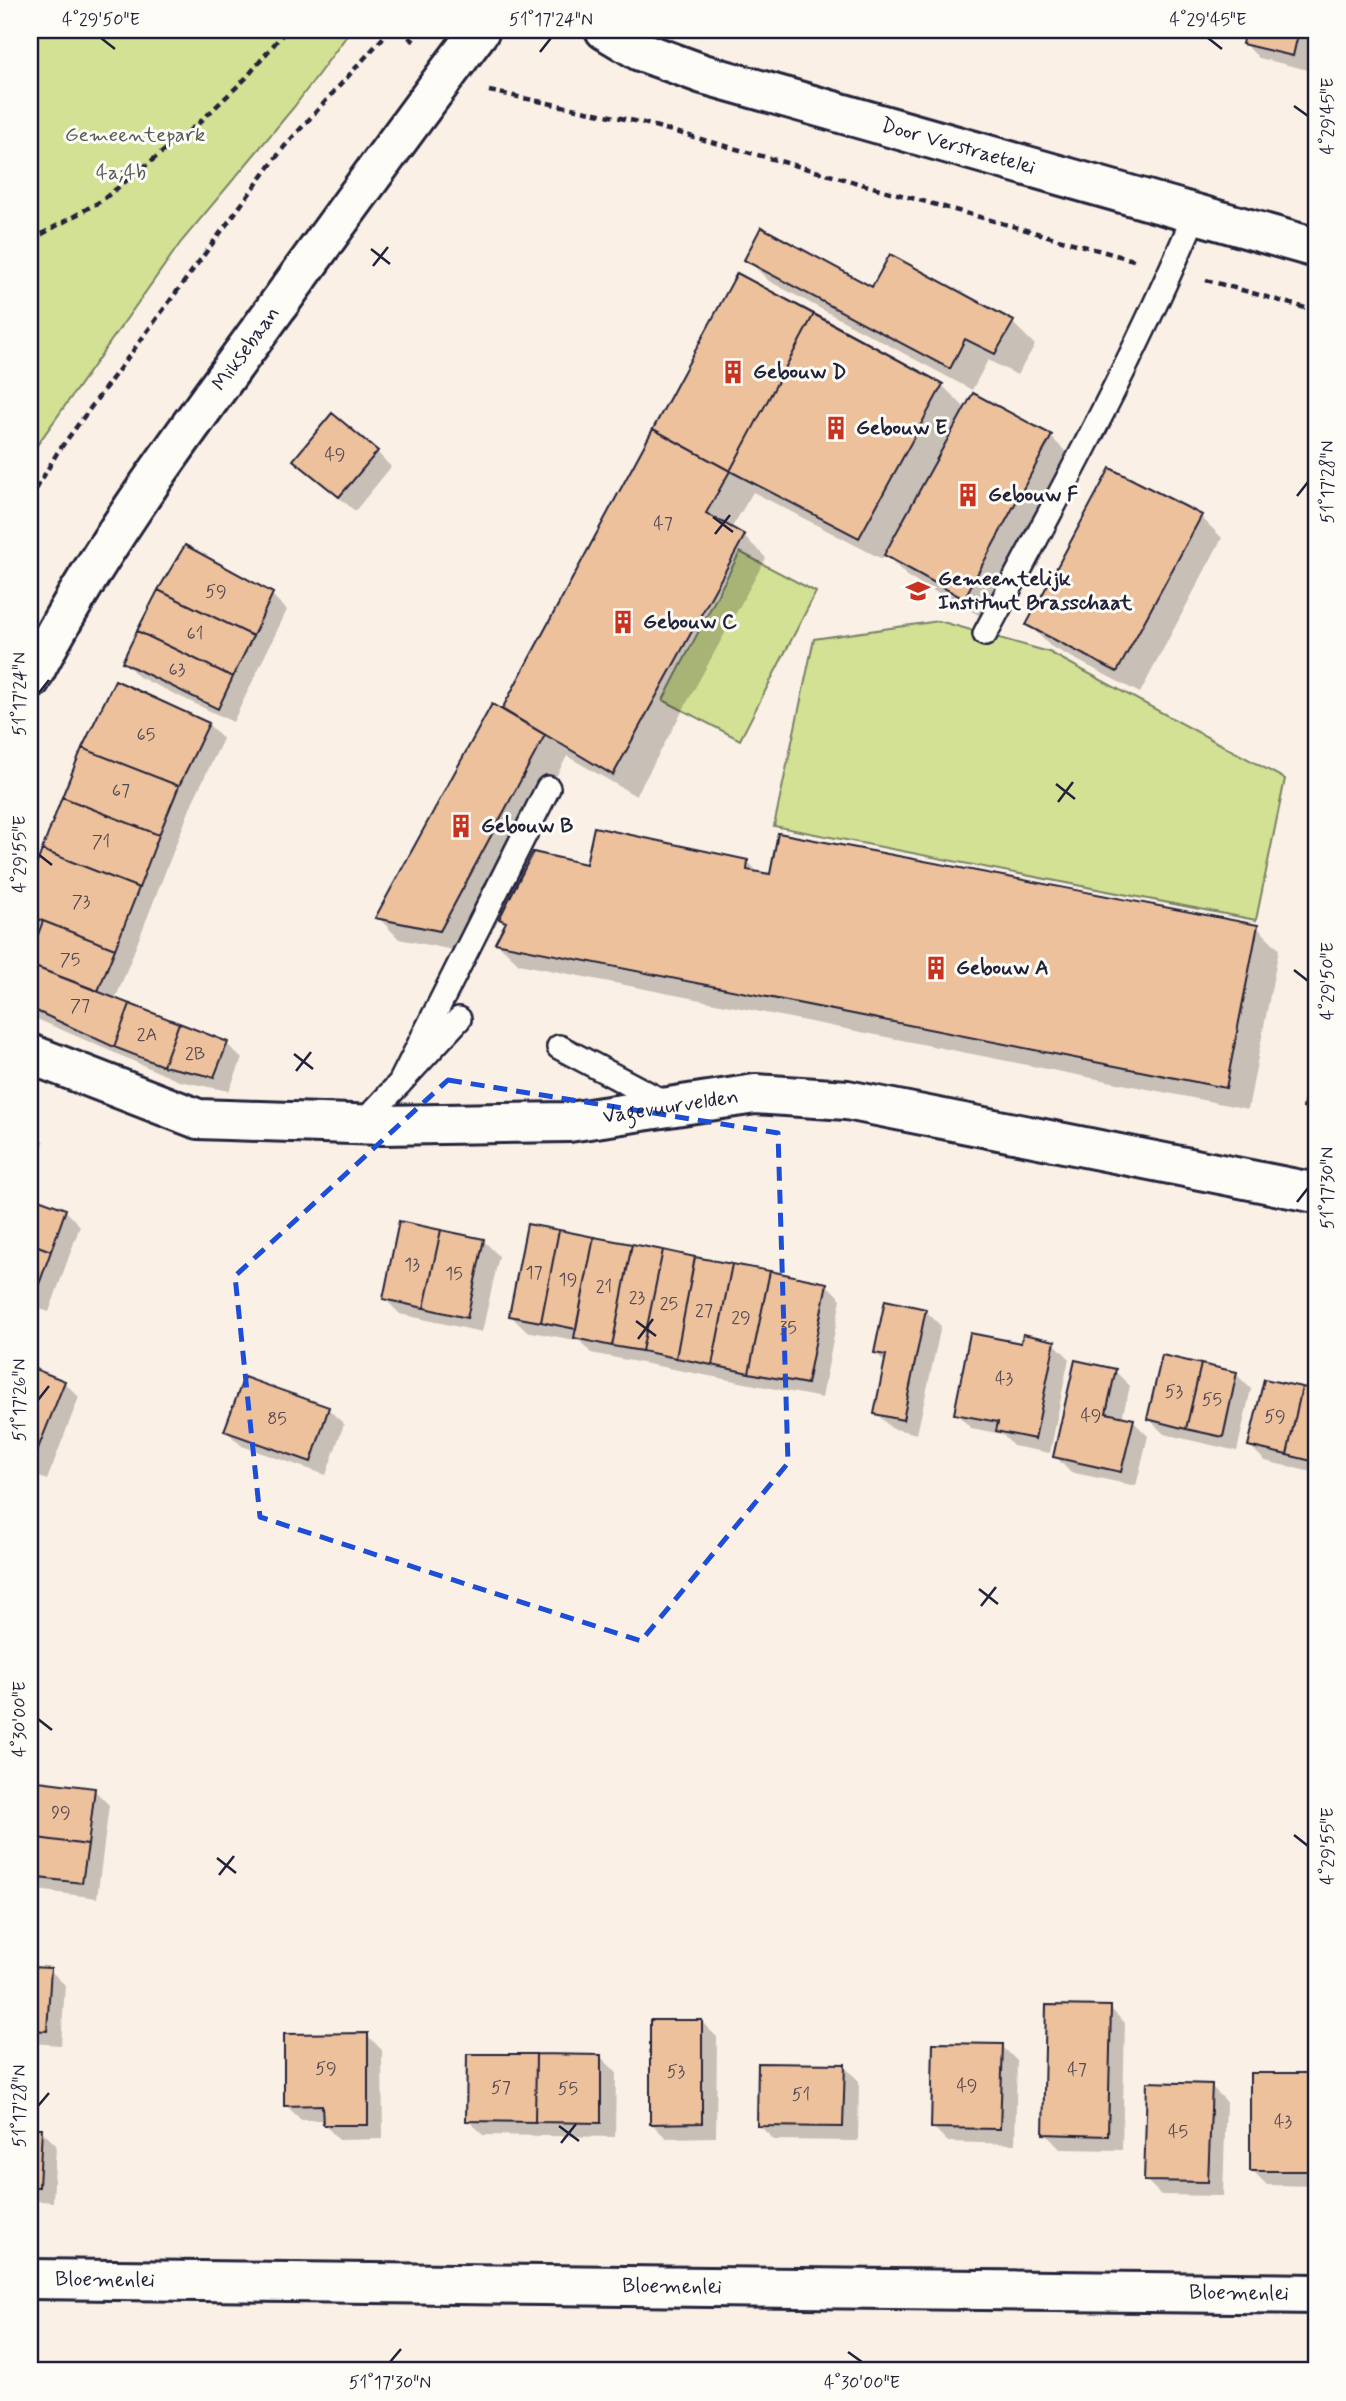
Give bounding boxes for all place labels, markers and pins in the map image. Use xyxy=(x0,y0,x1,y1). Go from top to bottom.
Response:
building icon: Gebouw D xyxy=(719,358,747,386)
place label: Gebouw D xyxy=(753,358,846,386)
building icon: Gebouw E xyxy=(822,414,850,442)
place label: Gebouw E xyxy=(856,414,947,442)
building icon: Gebouw F xyxy=(954,481,982,509)
place label: Gebouw F xyxy=(988,481,1078,509)
place label: Gemeentelijk Instituut Brasschaat xyxy=(938,565,1133,617)
school or university icon: Gemeentelijk Instituut Brasschaat xyxy=(904,577,932,605)
building icon: Gebouw C xyxy=(609,608,637,636)
place label: Gebouw C xyxy=(643,608,737,636)
building icon: Gebouw B xyxy=(447,812,475,840)
place label: Gebouw B xyxy=(481,812,573,840)
building icon: Gebouw A xyxy=(922,954,950,982)
place label: Gebouw A xyxy=(956,954,1049,982)

